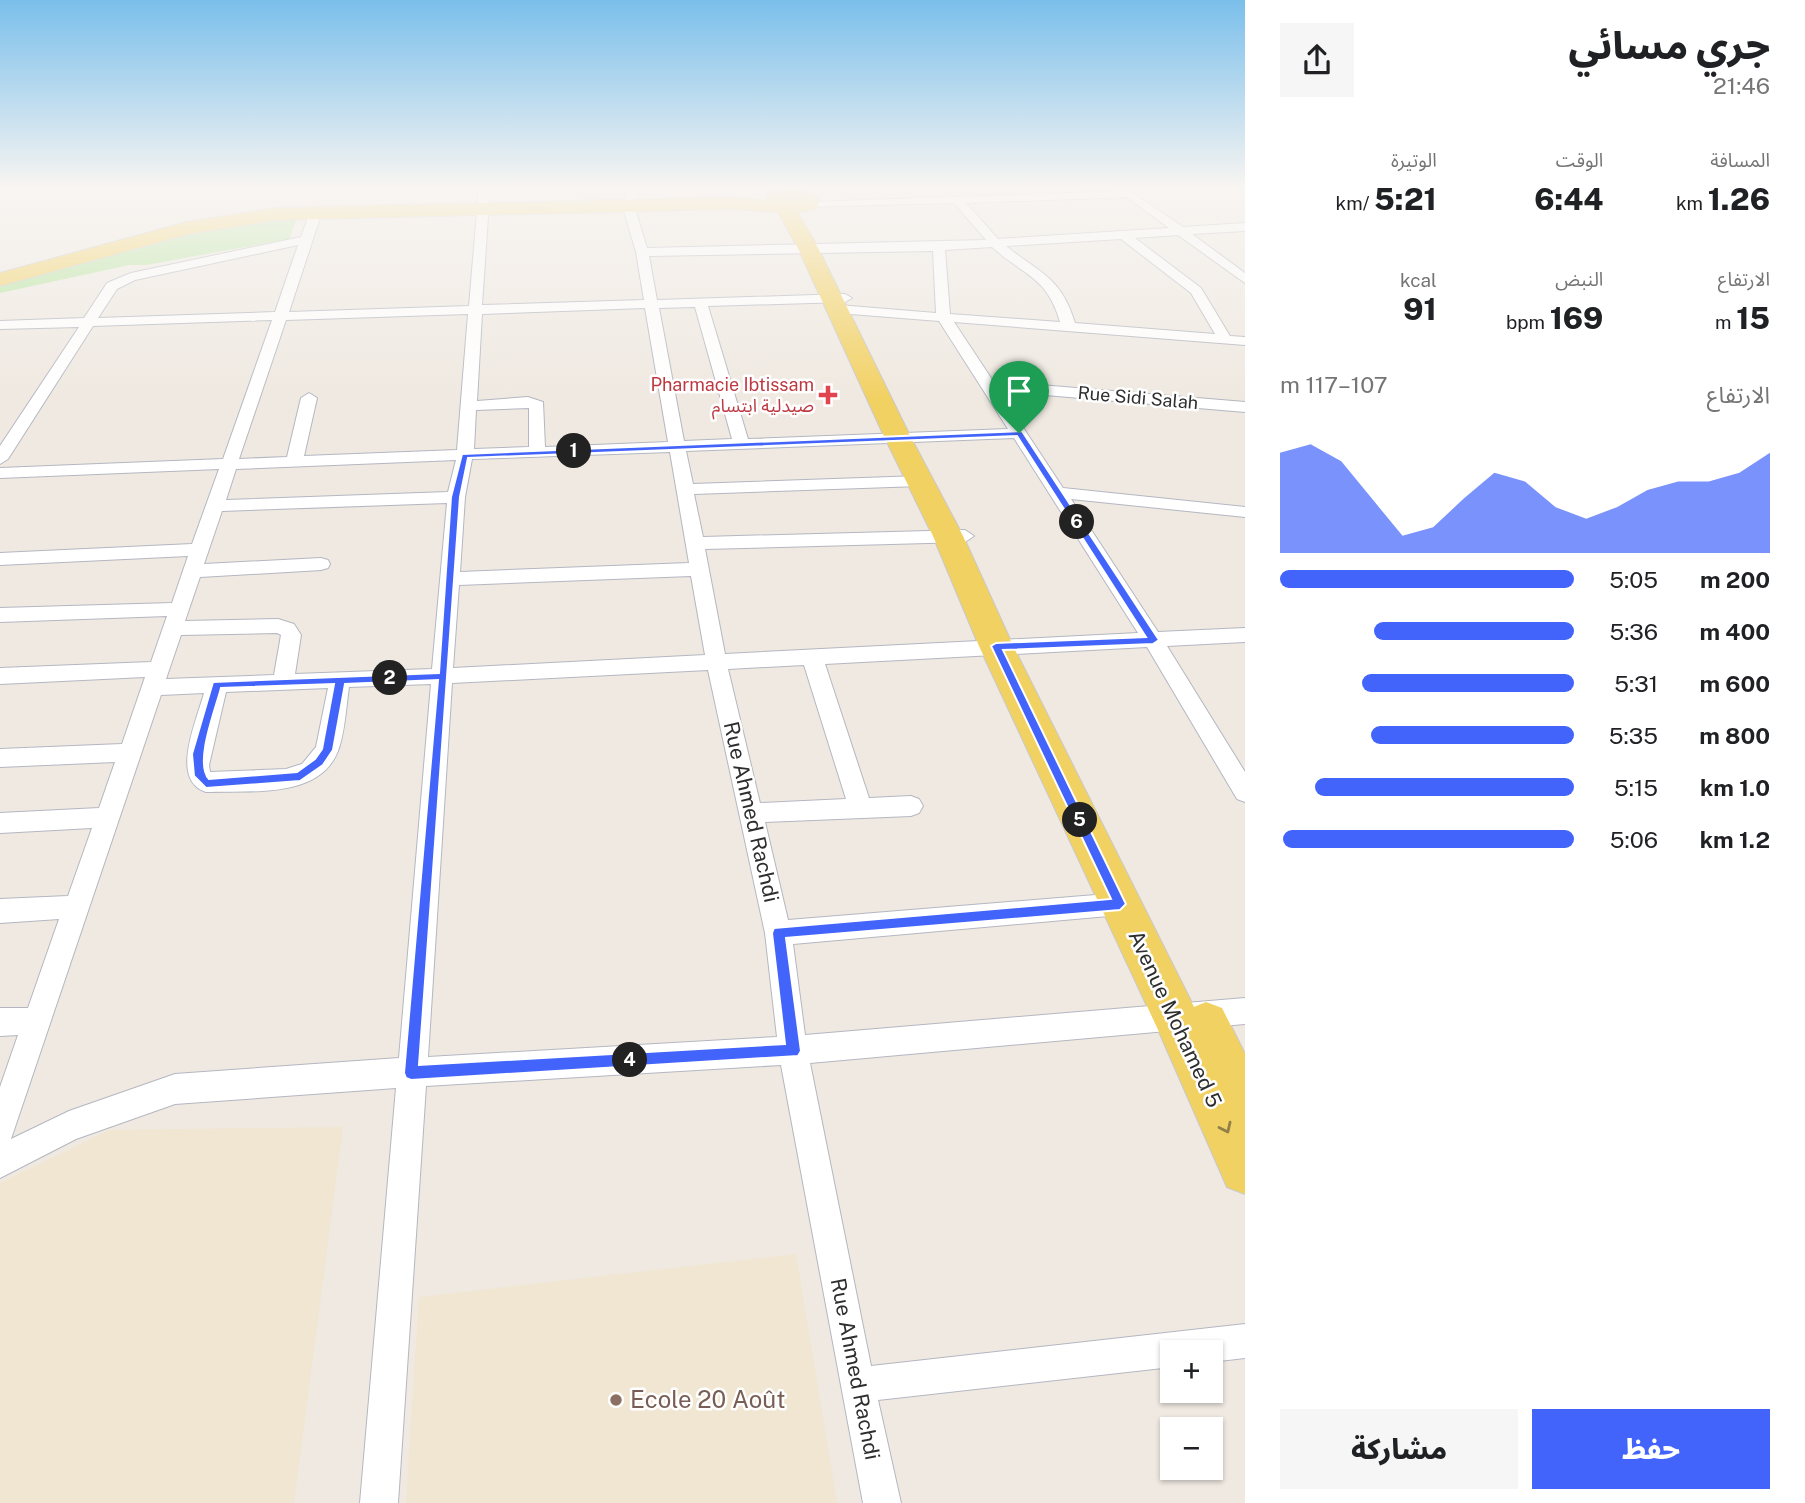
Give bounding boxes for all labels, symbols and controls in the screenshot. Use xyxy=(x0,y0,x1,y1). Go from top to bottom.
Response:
button: share xyxy=(1280,23,1354,97)
text: جري مسائي xyxy=(1569,23,1770,68)
text: 21:46 xyxy=(1713,72,1770,99)
text: الوتيرة xyxy=(1391,149,1437,171)
text: الوقت xyxy=(1556,149,1603,171)
text: المسافة xyxy=(1710,149,1770,171)
text: 5:21 xyxy=(1374,181,1437,217)
text: 6:44 xyxy=(1534,181,1603,217)
text: 1.26 xyxy=(1708,181,1770,217)
text: /km xyxy=(1336,192,1374,214)
text: km xyxy=(1676,192,1708,214)
text: النبض xyxy=(1555,268,1603,290)
text: الارتفاع xyxy=(1718,268,1770,290)
text: kcal xyxy=(1400,269,1437,291)
text: 91 xyxy=(1403,291,1437,327)
text: 169 xyxy=(1550,300,1603,336)
text: 15 xyxy=(1736,300,1770,336)
text: bpm xyxy=(1506,311,1550,333)
text: m xyxy=(1715,311,1736,333)
pin xyxy=(989,361,1049,433)
text: 107–117 m xyxy=(1280,371,1388,398)
icon: arrive xyxy=(1000,372,1038,410)
place label: Pharmacie Ibtissam صيدلية ابتسام xyxy=(651,374,814,420)
text: الارتفاع xyxy=(1707,381,1770,408)
street label: Rue Sidi Salah xyxy=(1077,382,1199,413)
marker: Pharmacie Ibtissam صيدلية ابتسام xyxy=(820,387,836,403)
pin: 1 xyxy=(556,434,592,468)
text: 1 xyxy=(569,439,578,461)
pin: 6 xyxy=(1060,504,1094,540)
text: 6 xyxy=(1070,510,1083,532)
text: 5:05 xyxy=(1609,566,1658,593)
text: 200 m xyxy=(1700,566,1770,593)
text: 5:36 xyxy=(1609,618,1658,645)
text: 400 m xyxy=(1700,618,1770,645)
pin: 2 xyxy=(372,660,408,696)
text: 2 xyxy=(383,666,396,688)
text: 5:31 xyxy=(1614,670,1658,697)
text: 600 m xyxy=(1700,670,1770,697)
street label: Rue Ahmed Rachdi xyxy=(719,719,784,905)
text: 5:35 xyxy=(1609,722,1658,749)
text: 800 m xyxy=(1699,722,1770,749)
text: 5:15 xyxy=(1614,774,1658,801)
text: 1.0 km xyxy=(1700,774,1770,801)
pin: 5 xyxy=(1062,802,1098,838)
text: 5 xyxy=(1073,808,1086,830)
text: 5:06 xyxy=(1610,826,1658,853)
text: 1.2 km xyxy=(1700,826,1770,853)
street label: Avenue Mohamed 5 xyxy=(1124,926,1227,1111)
pin: 4 xyxy=(612,1042,648,1078)
text: 4 xyxy=(623,1048,636,1070)
one-way arrow xyxy=(1218,1121,1232,1133)
street label: Rue Ahmed Rachdi xyxy=(826,1276,885,1462)
map controls xyxy=(1160,1340,1223,1480)
button: + xyxy=(1160,1340,1223,1403)
place label: Ecole 20 Août xyxy=(630,1385,786,1413)
marker: Ecole 20 Août xyxy=(608,1392,624,1408)
button: مشاركة xyxy=(1280,1409,1518,1489)
button: حفظ xyxy=(1532,1409,1770,1489)
button: − xyxy=(1160,1417,1223,1480)

